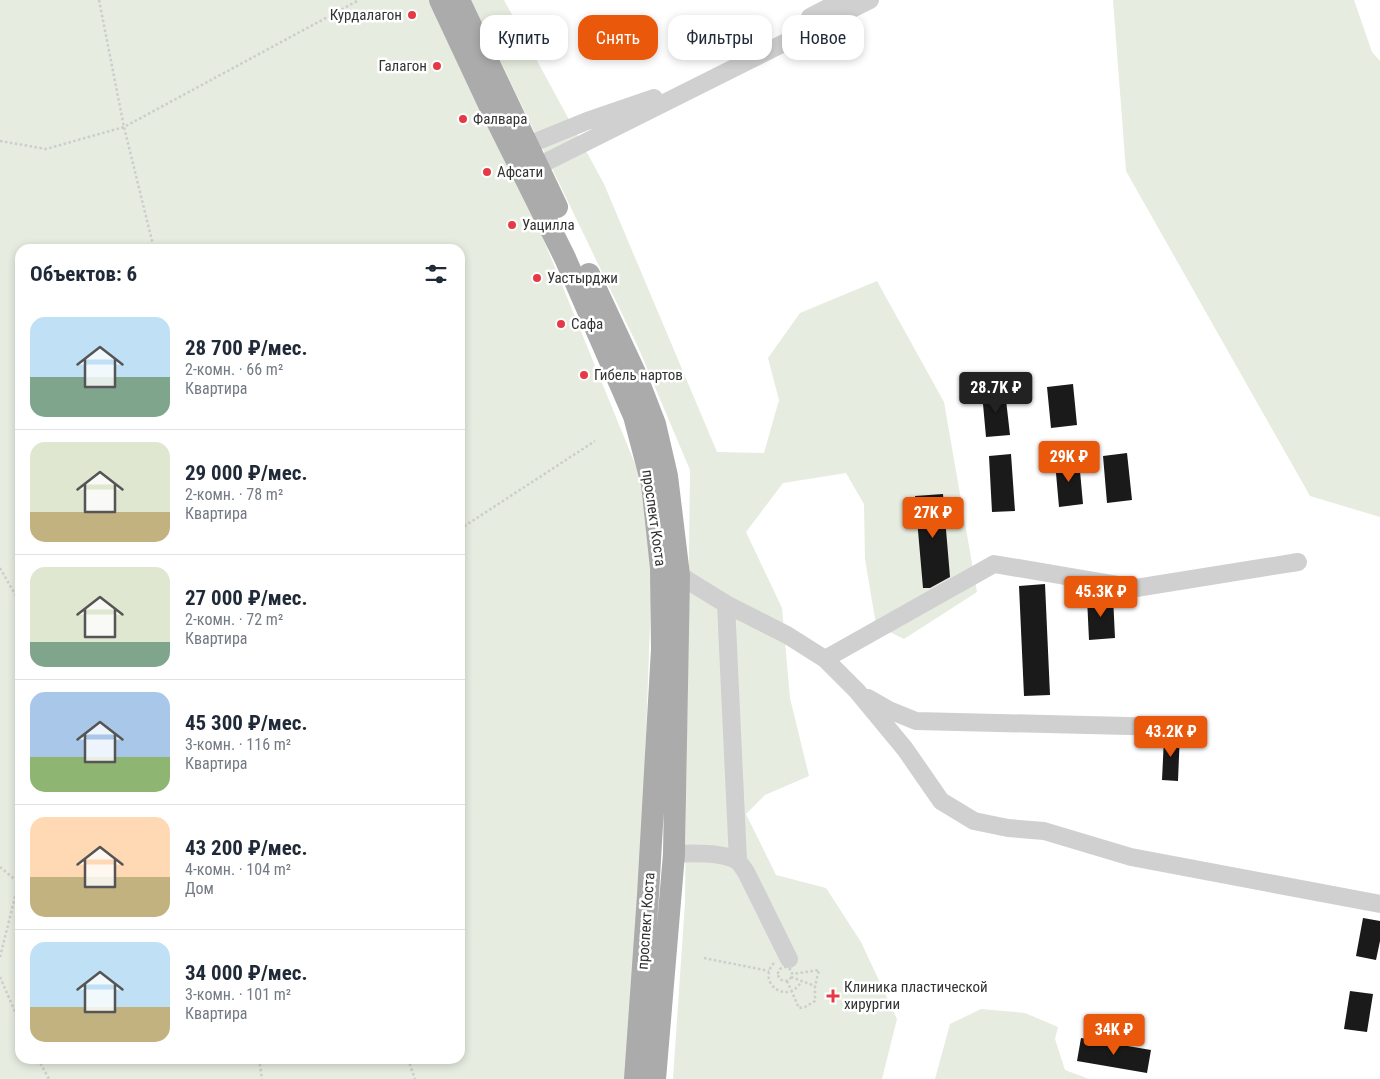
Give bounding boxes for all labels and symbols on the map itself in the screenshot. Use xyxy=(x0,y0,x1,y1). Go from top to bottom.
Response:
place label: Курдалагон xyxy=(330,6,402,24)
marker: Курдалагон xyxy=(406,9,418,21)
place label: Галагон xyxy=(379,57,427,75)
marker: Галагон xyxy=(431,60,443,72)
place label: Фалвара xyxy=(473,110,527,128)
marker: Фалвара xyxy=(457,113,469,125)
place label: Афсати xyxy=(497,163,543,181)
marker: Афсати xyxy=(481,166,493,178)
place label: Уацилла xyxy=(522,216,575,234)
marker: Уацилла xyxy=(506,219,518,231)
place label: Уастырджи xyxy=(547,269,618,287)
marker: Уастырджи xyxy=(531,272,543,284)
place label: Сафа xyxy=(571,315,603,333)
marker: Сафа xyxy=(555,318,567,330)
place label: Гибель нартов xyxy=(594,366,683,384)
marker: Гибель нартов xyxy=(578,369,590,381)
pin: 28.7K ₽ xyxy=(950,372,1042,414)
pin: 29K ₽ xyxy=(1034,440,1104,483)
street label: проспект Коста xyxy=(638,469,670,567)
pin: 27K ₽ xyxy=(898,496,968,539)
pin: 45.3K ₽ xyxy=(1055,576,1147,618)
pin: 43.2K ₽ xyxy=(1125,716,1217,758)
street label: проспект Коста xyxy=(634,872,658,970)
place label: Клиника пластической хирургии xyxy=(844,978,988,1013)
marker: Клиника пластической хирургии xyxy=(826,989,840,1003)
pin: 34K ₽ xyxy=(1079,1014,1149,1056)

